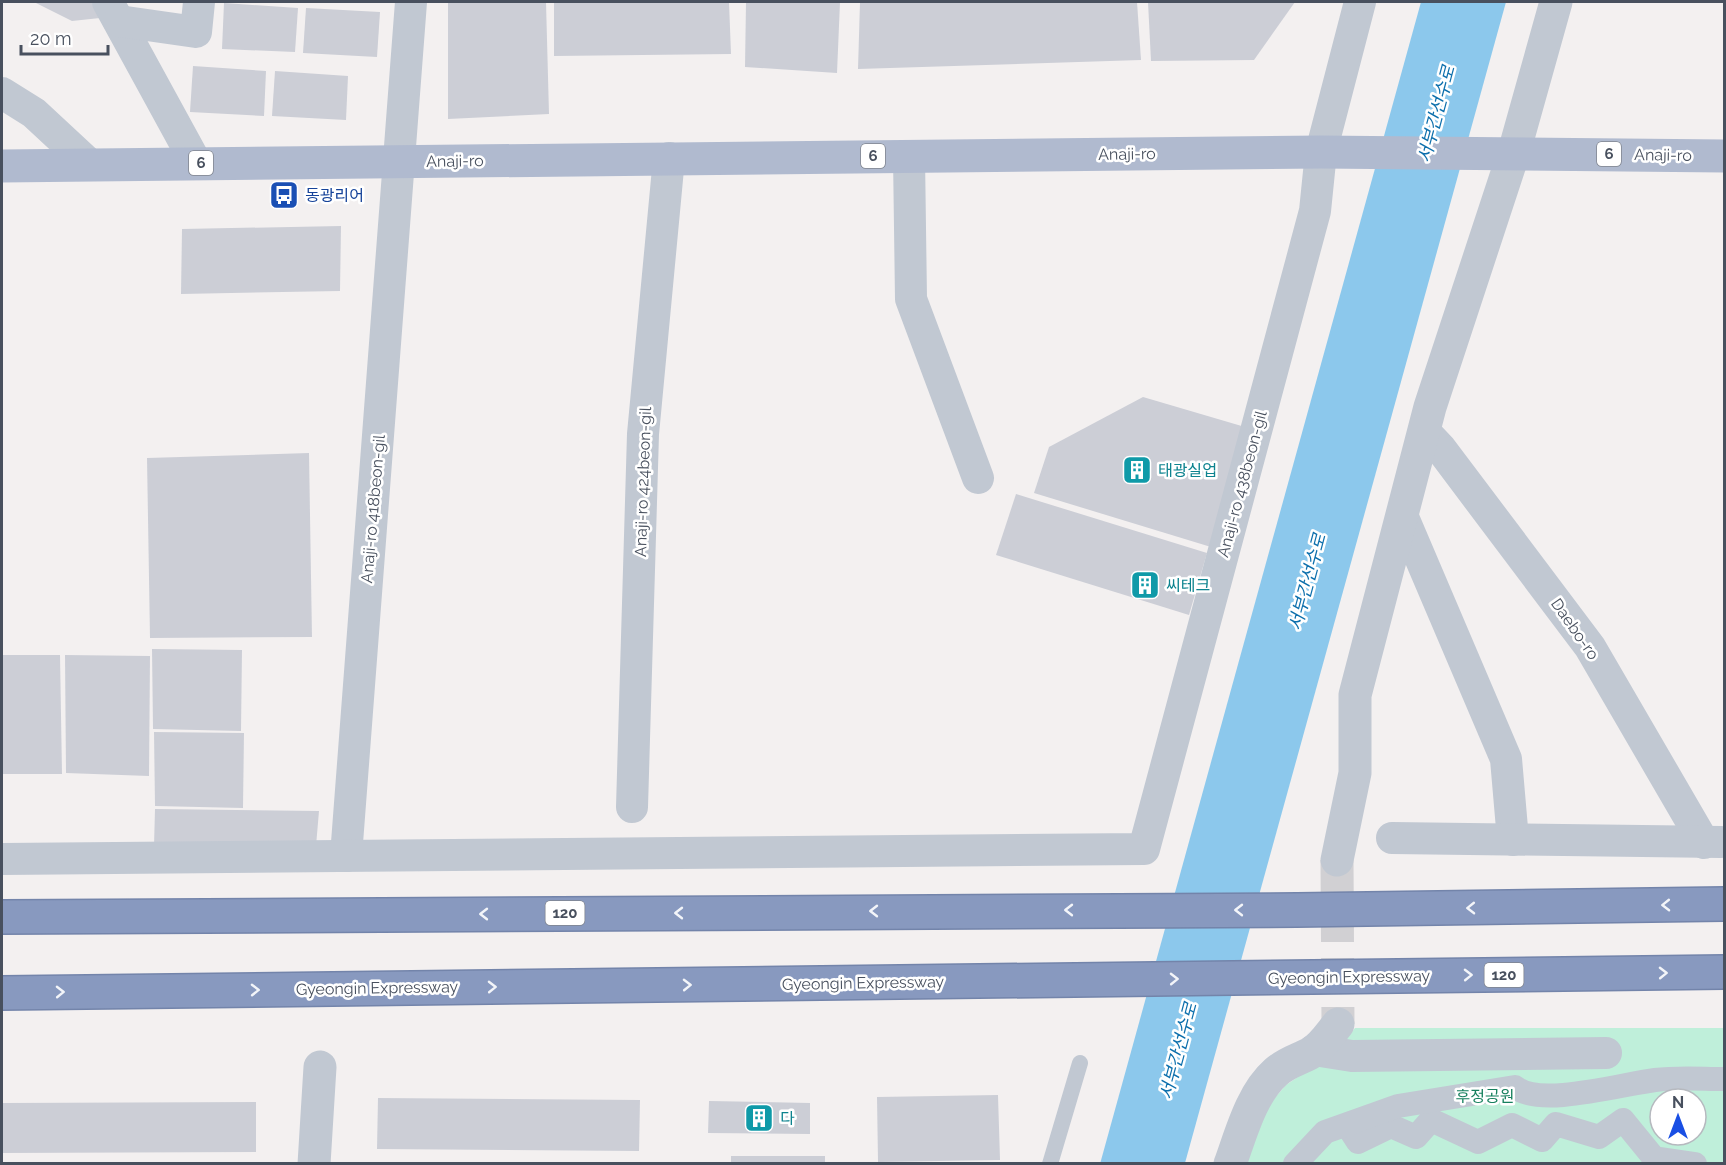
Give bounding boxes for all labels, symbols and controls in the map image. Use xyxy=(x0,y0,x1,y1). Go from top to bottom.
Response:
scale bar xyxy=(21,18,108,56)
text: 20 m xyxy=(30,28,72,49)
water label: 서부간선수로 xyxy=(1413,62,1459,165)
road number: 6 xyxy=(1597,142,1621,166)
road number: 6 xyxy=(861,144,885,168)
street label: Anaji-ro xyxy=(1098,144,1156,164)
street label: Anaji-ro xyxy=(1634,145,1692,165)
road number: 6 xyxy=(189,151,213,175)
street label: Anaji-ro xyxy=(426,151,484,171)
bus stop icon: 동광리어 xyxy=(268,179,300,211)
place label: 동광리어 xyxy=(305,186,364,205)
street label: Anaji-ro 424beon-gil xyxy=(631,406,655,557)
street label: Anaji-ro 438beon-gil xyxy=(1213,408,1271,559)
street label: Anaji-ro 418beon-gil xyxy=(357,433,389,584)
building icon: 태광실업 xyxy=(1121,454,1153,486)
place label: 태광실업 xyxy=(1158,461,1217,480)
water label: 서부간선수로 xyxy=(1284,530,1330,633)
building icon: 씨테크 xyxy=(1129,569,1161,601)
place label: 씨테크 xyxy=(1166,576,1210,595)
street label: Daebo-ro xyxy=(1547,595,1603,663)
one-way arrow xyxy=(1662,899,1671,911)
road number: 120 xyxy=(546,901,584,925)
one-way arrow xyxy=(1467,901,1476,914)
one-way arrow xyxy=(1065,904,1074,916)
one-way arrow xyxy=(1234,904,1243,916)
one-way arrow xyxy=(870,905,879,918)
one-way arrow xyxy=(675,907,684,919)
one-way arrow xyxy=(480,908,489,920)
road number: 120 xyxy=(1484,963,1524,987)
street label: Gyeongin Expressway xyxy=(1268,966,1431,988)
one-way arrow xyxy=(1659,967,1668,979)
one-way arrow xyxy=(1464,969,1473,981)
street label: Gyeongin Expressway xyxy=(782,972,945,994)
one-way arrow xyxy=(1170,973,1179,985)
street label: Gyeongin Expressway xyxy=(296,977,459,999)
one-way arrow xyxy=(682,979,691,991)
one-way arrow xyxy=(487,981,496,993)
one-way arrow xyxy=(250,984,259,996)
one-way arrow xyxy=(55,986,64,998)
water label: 서부간선수로 xyxy=(1155,999,1201,1102)
park label: 후정공원 xyxy=(1456,1087,1514,1106)
north arrow xyxy=(1648,1087,1708,1147)
text: N xyxy=(1672,1093,1684,1112)
building icon: 다 xyxy=(743,1102,775,1134)
place label: 다 xyxy=(780,1109,795,1128)

